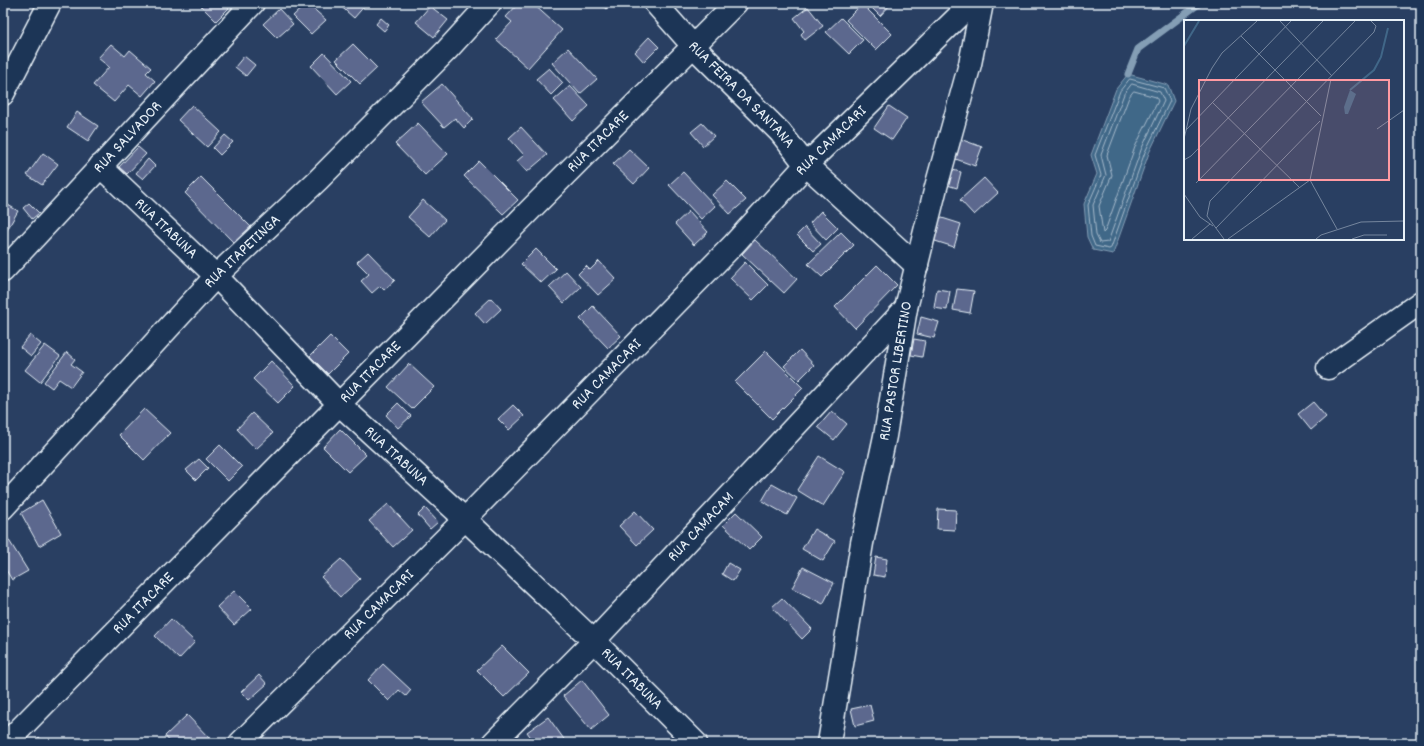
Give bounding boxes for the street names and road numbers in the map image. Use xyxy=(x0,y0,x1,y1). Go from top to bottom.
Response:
street label: RUA FEIRA DA SANTANA xyxy=(682,36,800,154)
street label: RUA SALVADOR xyxy=(88,96,168,179)
street label: RUA CAMACARI xyxy=(790,100,872,181)
street label: RUA ITACARE xyxy=(562,105,635,178)
street label: RUA ITABUNA xyxy=(129,193,203,265)
street label: RUA ITAPETINGA xyxy=(199,209,286,294)
street label: RUA PASTOR LIBERTINO xyxy=(873,299,919,443)
street label: RUA CAMACARI xyxy=(566,333,647,415)
street label: RUA ITACARE xyxy=(334,335,407,409)
street label: RUA ITABUNA xyxy=(359,421,434,492)
street label: RUA CAMACAM xyxy=(662,487,740,567)
street label: RUA CAMACARI xyxy=(338,564,420,645)
street label: RUA ITACARE xyxy=(107,566,180,640)
street label: RUA ITABUNA xyxy=(595,642,668,715)

